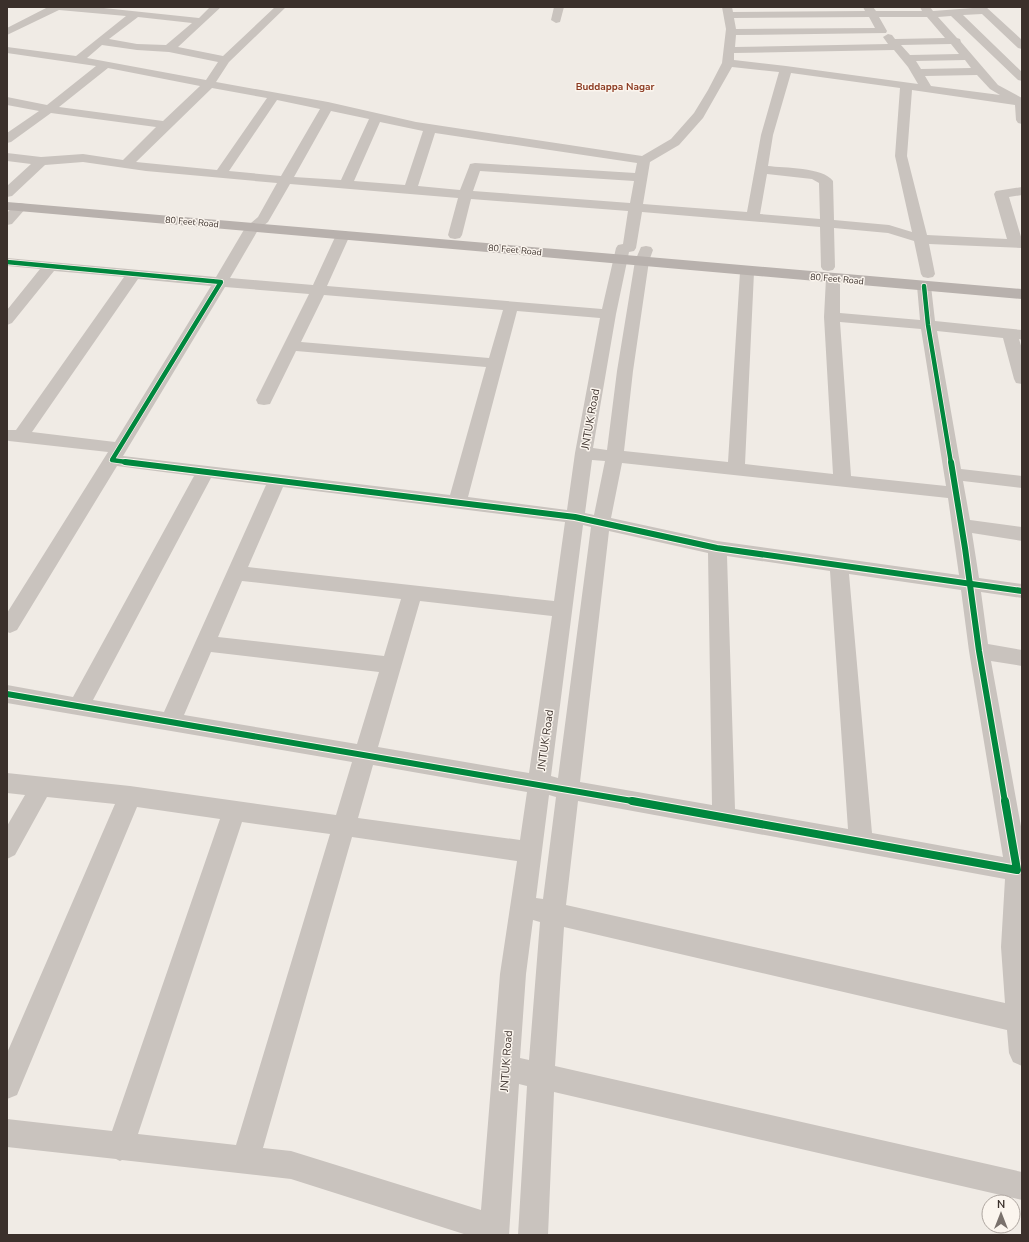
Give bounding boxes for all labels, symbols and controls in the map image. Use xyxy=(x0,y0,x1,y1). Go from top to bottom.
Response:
district label: Buddappa Nagar xyxy=(576,80,654,94)
street label: 80 Feet Road xyxy=(165,214,219,230)
street label: 80 Feet Road xyxy=(488,242,542,258)
street label: 80 Feet Road xyxy=(810,271,864,287)
street label: JNTUK Road xyxy=(578,387,603,452)
street label: JNTUK Road xyxy=(534,709,557,773)
street label: JNTUK Road xyxy=(497,1030,516,1093)
north arrow xyxy=(981,1194,1021,1234)
text: N xyxy=(997,1197,1005,1212)

